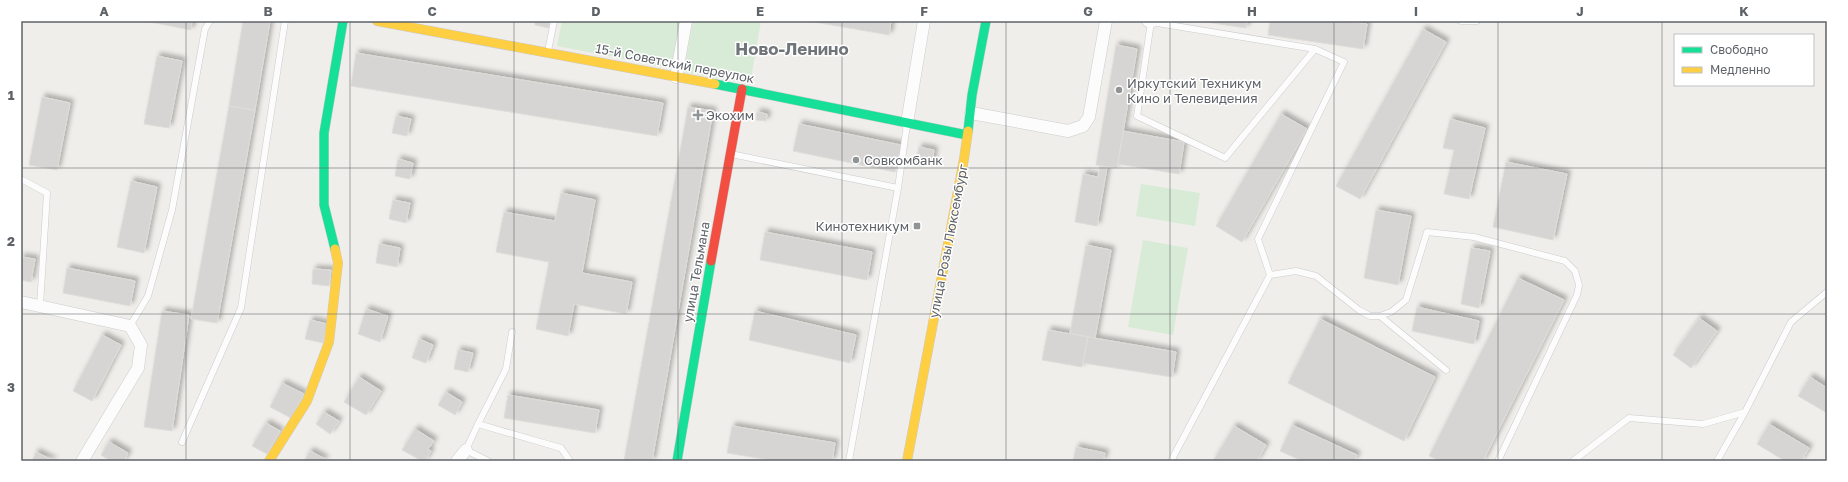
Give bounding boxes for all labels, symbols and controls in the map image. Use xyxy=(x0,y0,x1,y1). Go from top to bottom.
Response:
text: A xyxy=(99,3,109,19)
text: B xyxy=(263,3,273,19)
text: C xyxy=(427,3,437,19)
text: D xyxy=(591,3,601,19)
text: E xyxy=(756,3,764,19)
text: F xyxy=(920,3,928,19)
text: G xyxy=(1083,3,1093,19)
text: H xyxy=(1247,3,1257,19)
text: I xyxy=(1414,3,1418,19)
text: J xyxy=(1576,3,1584,19)
text: K xyxy=(1739,3,1749,19)
legend xyxy=(1674,34,1814,86)
district label: Ново-Ленино xyxy=(735,38,849,59)
street label: 15-й Советский переулок xyxy=(594,40,756,86)
text: Свободно xyxy=(1710,42,1768,57)
text: Медленно xyxy=(1710,62,1770,77)
place label: Иркутский Техникум Кино и Телевидения xyxy=(1127,75,1261,106)
marker: Иркутский Техникум Кино и Телевидения xyxy=(1114,85,1124,95)
text: 1 xyxy=(8,87,15,103)
place label: Экохим xyxy=(706,107,754,123)
marker: Экохим xyxy=(693,110,703,120)
place label: Совкомбанк xyxy=(864,152,943,168)
marker: Совкомбанк xyxy=(851,155,861,165)
street label: улица Розы Люксембург xyxy=(925,163,971,319)
place label: Кинотехникум xyxy=(816,218,909,234)
street label: улица Тельмана xyxy=(679,220,713,324)
marker: Кинотехникум xyxy=(912,221,922,231)
text: 2 xyxy=(7,233,15,249)
text: 3 xyxy=(7,379,15,395)

